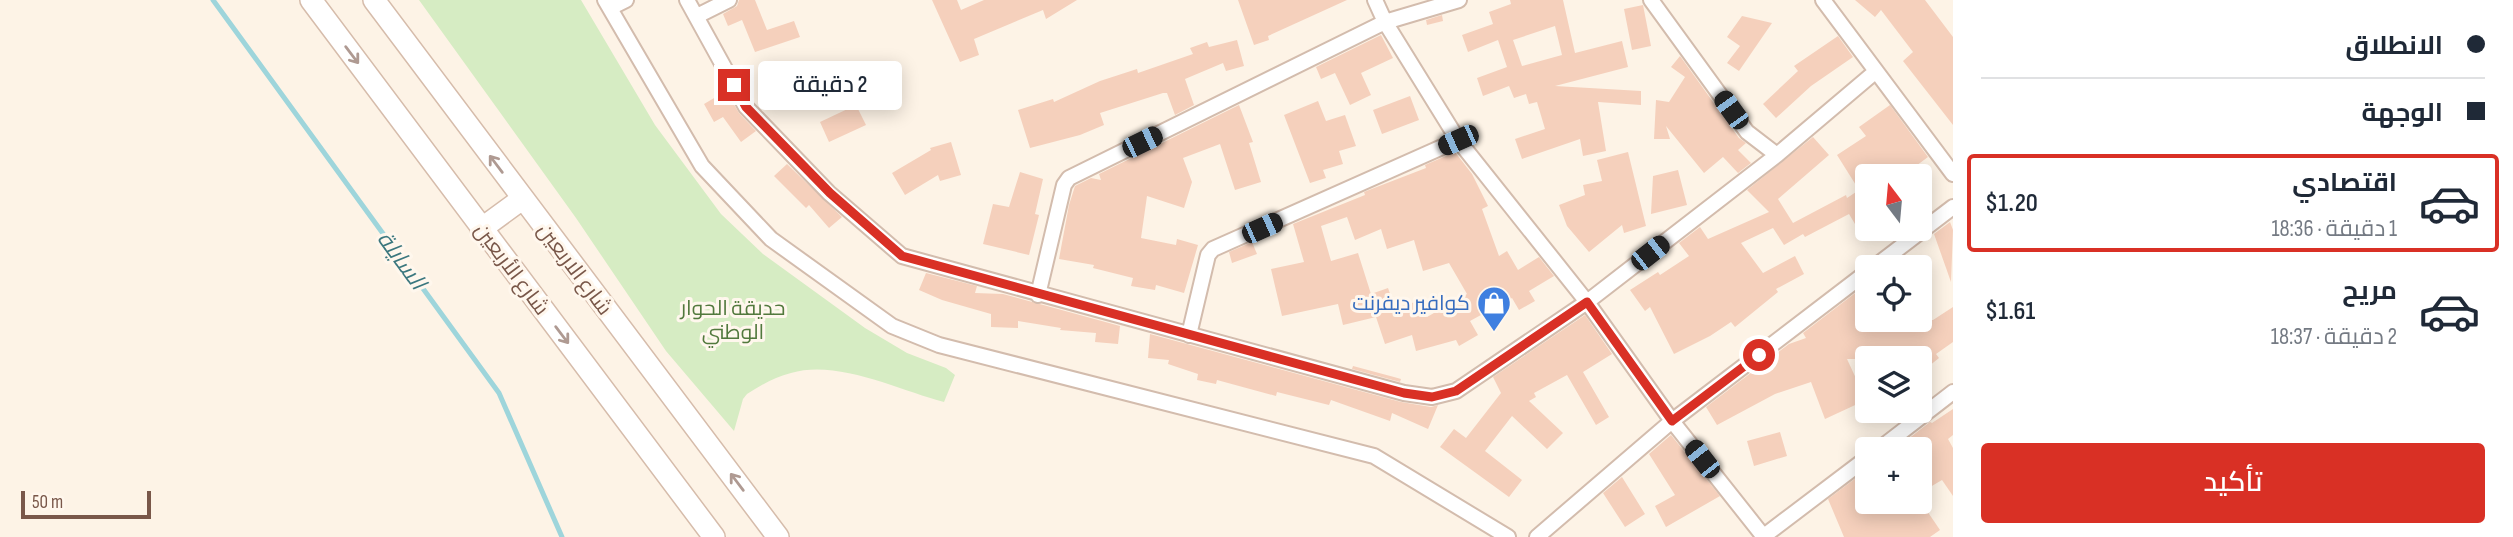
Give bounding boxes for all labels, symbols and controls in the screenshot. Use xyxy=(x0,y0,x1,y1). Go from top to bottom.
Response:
text: الانطلاق xyxy=(2345,31,2443,62)
one-way arrow xyxy=(345,45,359,64)
callout: 2 دقيقة xyxy=(758,60,902,110)
route end xyxy=(718,69,750,101)
text: 2 دقيقة xyxy=(793,71,867,99)
car xyxy=(1711,87,1752,133)
text: الوجهة xyxy=(2362,98,2443,129)
car xyxy=(1435,122,1482,158)
car xyxy=(1119,123,1166,161)
one-way arrow xyxy=(489,155,503,174)
north arrow xyxy=(1855,164,1932,242)
map controls xyxy=(1855,164,1932,514)
text: اقتصادي xyxy=(2292,168,2397,199)
icon: car xyxy=(2418,172,2481,235)
text: $1.20 xyxy=(1985,188,2038,219)
car xyxy=(1239,210,1286,246)
text: 1 دقيقة · 18:36 xyxy=(2271,215,2397,243)
street label: شارع الأربعين xyxy=(468,218,554,321)
street label: شارع الاربعين xyxy=(531,218,617,321)
water label: السايلة xyxy=(371,226,433,298)
car xyxy=(1627,232,1674,274)
button: locate xyxy=(1855,255,1932,332)
text: مريح xyxy=(2342,276,2397,307)
icon: car xyxy=(2418,280,2481,343)
shop icon: كوافير ديفرنت xyxy=(1475,284,1513,333)
place label: كوافير ديفرنت xyxy=(1352,291,1470,316)
park label: حديقة الحوار الوطني xyxy=(680,296,785,348)
text: $1.61 xyxy=(1985,296,2035,327)
text: 2 دقيقة · 18:37 xyxy=(2271,323,2397,351)
one-way arrow xyxy=(554,325,569,344)
route start xyxy=(1743,339,1775,371)
button: layers xyxy=(1855,346,1932,423)
car xyxy=(1681,436,1724,482)
button: + xyxy=(1855,437,1932,514)
button: تأكيد xyxy=(1981,443,2485,523)
one-way arrow xyxy=(729,473,744,492)
scale bar xyxy=(21,488,150,520)
text: 50 m xyxy=(32,491,63,514)

